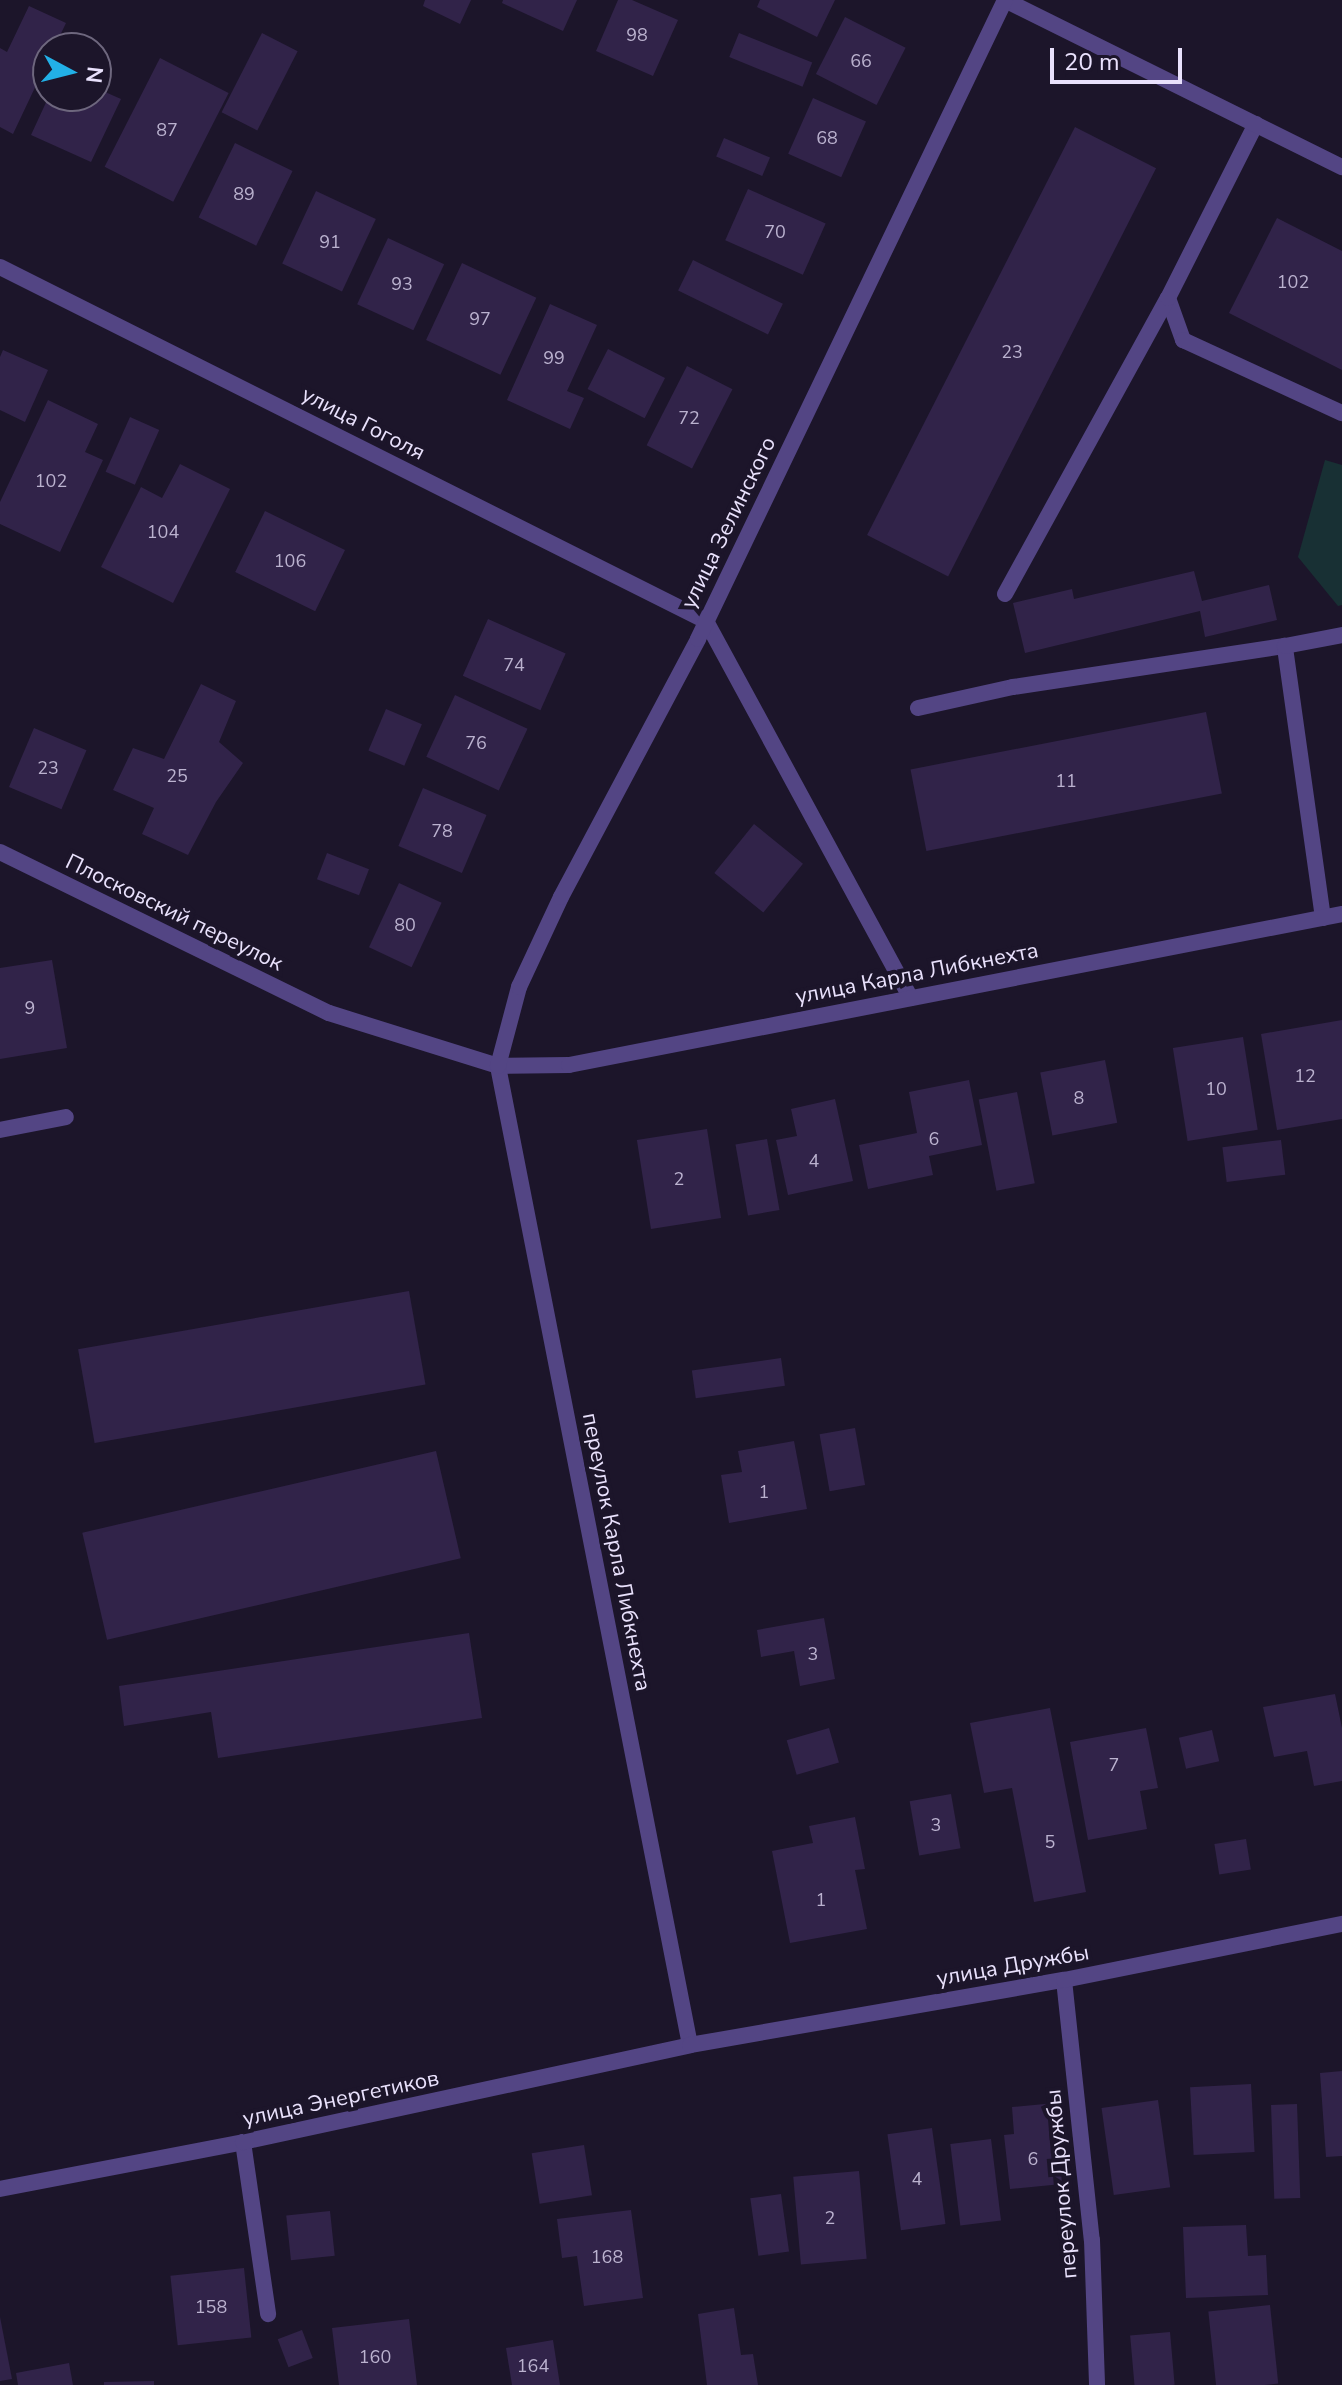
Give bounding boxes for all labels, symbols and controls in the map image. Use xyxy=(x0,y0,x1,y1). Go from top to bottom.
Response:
house number: 98 xyxy=(626,24,648,46)
north arrow xyxy=(32,32,112,112)
scale bar xyxy=(1054,32,1186,82)
text: 20 m xyxy=(1064,46,1120,78)
house number: 66 xyxy=(850,50,872,72)
text: N xyxy=(78,65,110,85)
house number: 87 xyxy=(156,119,178,141)
house number: 68 xyxy=(816,127,838,149)
house number: 89 xyxy=(233,183,255,205)
house number: 70 xyxy=(764,221,786,243)
house number: 91 xyxy=(319,231,341,253)
house number: 102 xyxy=(1277,271,1309,293)
house number: 93 xyxy=(391,273,413,295)
house number: 97 xyxy=(469,308,491,330)
house number: 23 xyxy=(1001,341,1023,363)
house number: 99 xyxy=(543,347,565,369)
street label: улица Гоголя xyxy=(297,382,429,466)
house number: 72 xyxy=(678,407,700,429)
street label: улица Зелинского xyxy=(676,433,782,613)
house number: 102 xyxy=(35,470,67,492)
house number: 104 xyxy=(147,521,179,543)
house number: 106 xyxy=(274,550,306,572)
house number: 74 xyxy=(503,654,525,676)
house number: 76 xyxy=(465,732,487,754)
house number: 23 xyxy=(37,757,59,779)
house number: 25 xyxy=(166,765,188,787)
house number: 11 xyxy=(1055,770,1077,792)
house number: 78 xyxy=(431,820,453,842)
street label: Плосковский переулок xyxy=(61,849,287,977)
house number: 80 xyxy=(394,914,416,936)
street label: улица Карла Либкнехта xyxy=(793,937,1041,1011)
house number: 9 xyxy=(25,997,35,1019)
house number: 12 xyxy=(1294,1065,1316,1087)
house number: 10 xyxy=(1205,1078,1227,1100)
house number: 8 xyxy=(1074,1087,1084,1109)
house number: 6 xyxy=(929,1128,939,1150)
house number: 4 xyxy=(809,1150,819,1172)
house number: 2 xyxy=(674,1168,684,1190)
street label: переулок Карла Либкнехта xyxy=(576,1411,656,1693)
house number: 1 xyxy=(759,1481,769,1503)
house number: 3 xyxy=(808,1643,818,1665)
house number: 7 xyxy=(1109,1754,1119,1776)
house number: 3 xyxy=(931,1814,941,1836)
house number: 5 xyxy=(1045,1831,1055,1853)
house number: 1 xyxy=(816,1889,826,1911)
street label: улица Дружбы xyxy=(935,1940,1091,1992)
street label: улица Энергетиков xyxy=(241,2065,441,2133)
street label: переулок Дружбы xyxy=(1041,2088,1083,2280)
house number: 6 xyxy=(1028,2148,1038,2170)
house number: 4 xyxy=(912,2168,922,2190)
house number: 2 xyxy=(825,2207,835,2229)
house number: 168 xyxy=(591,2246,623,2268)
house number: 158 xyxy=(195,2296,227,2318)
house number: 160 xyxy=(359,2346,391,2368)
house number: 164 xyxy=(517,2355,549,2377)

